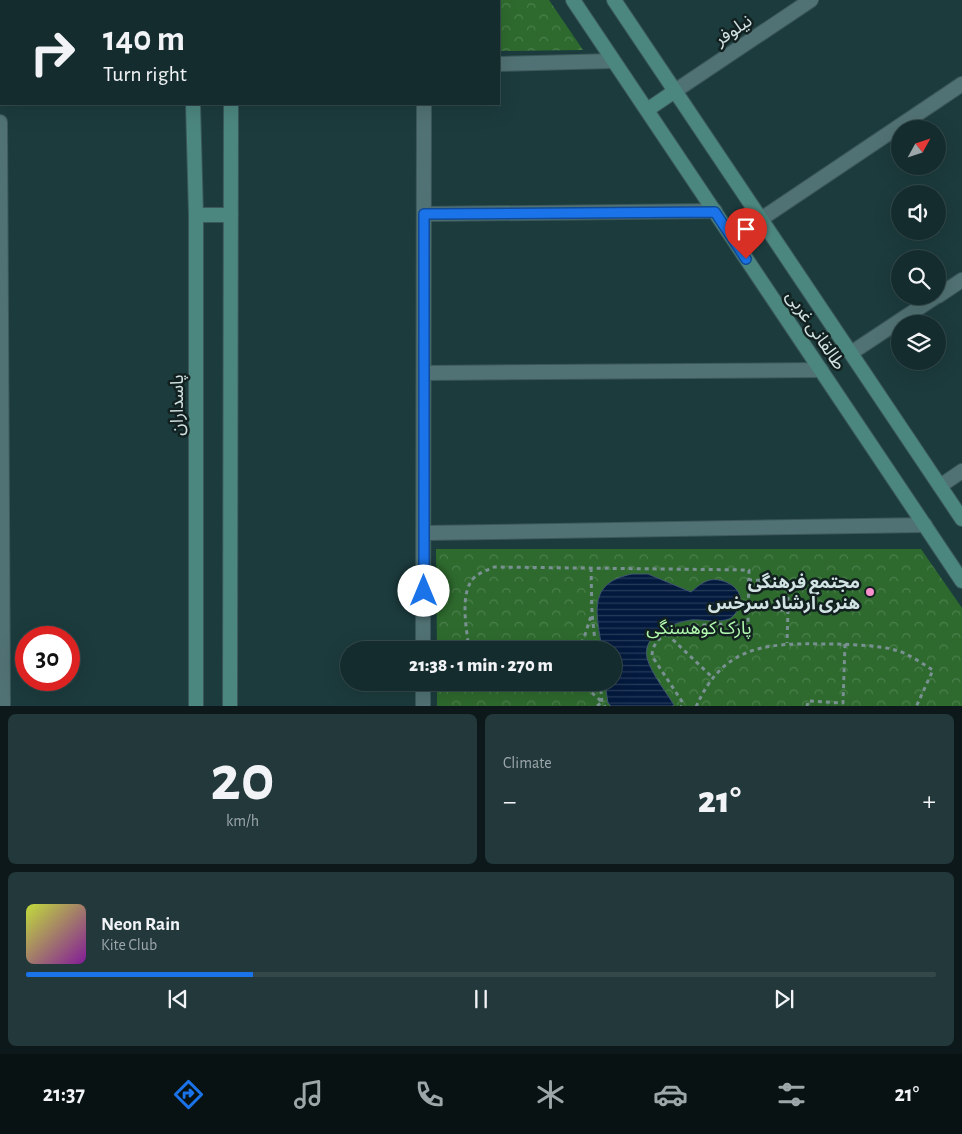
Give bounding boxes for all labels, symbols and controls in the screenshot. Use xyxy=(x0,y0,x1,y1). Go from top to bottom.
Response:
street label: نیلوفر xyxy=(711,12,756,51)
icon: right xyxy=(20,20,85,85)
text: 140 m xyxy=(103,22,185,57)
text: Turn right xyxy=(103,63,187,85)
north arrow xyxy=(891,120,946,175)
map controls xyxy=(891,120,946,370)
button: sound xyxy=(891,185,946,240)
pin xyxy=(725,208,767,259)
icon: arrive xyxy=(732,215,760,243)
button: search xyxy=(891,250,946,305)
street label: طالقانی غربی xyxy=(781,288,848,374)
button: layers xyxy=(891,315,946,370)
street label: پاسداران xyxy=(169,374,188,436)
position arrow xyxy=(397,564,449,616)
place label: مجتمع فرهنگی هنری ارشاد سرخس xyxy=(708,572,860,614)
marker: مجتمع فرهنگی هنری ارشاد سرخس xyxy=(864,586,876,598)
park label: پارک کوهسنگی xyxy=(646,619,752,639)
speed limit sign: 30 xyxy=(15,626,80,691)
text: 21:38 · 1 min · 270 m xyxy=(409,656,553,675)
text: 20 xyxy=(210,747,275,812)
text: Climate xyxy=(503,755,552,771)
text: 21° xyxy=(698,782,741,820)
text: − xyxy=(503,788,516,816)
text: + xyxy=(923,788,936,816)
text: km/h xyxy=(226,813,259,829)
text: Neon Rain xyxy=(101,915,180,934)
text: Kite Club xyxy=(101,937,157,953)
icon: previous xyxy=(164,985,192,1013)
icon: pause xyxy=(467,985,495,1013)
icon: next xyxy=(770,985,798,1013)
icon: directions xyxy=(171,1077,206,1112)
icon: music xyxy=(291,1077,326,1112)
icon: phone xyxy=(412,1077,447,1112)
icon: climate xyxy=(533,1077,568,1112)
icon: car xyxy=(653,1077,688,1112)
icon: filters xyxy=(774,1077,809,1112)
text: 21:37 xyxy=(43,1083,85,1105)
text: 21° xyxy=(894,1083,919,1105)

